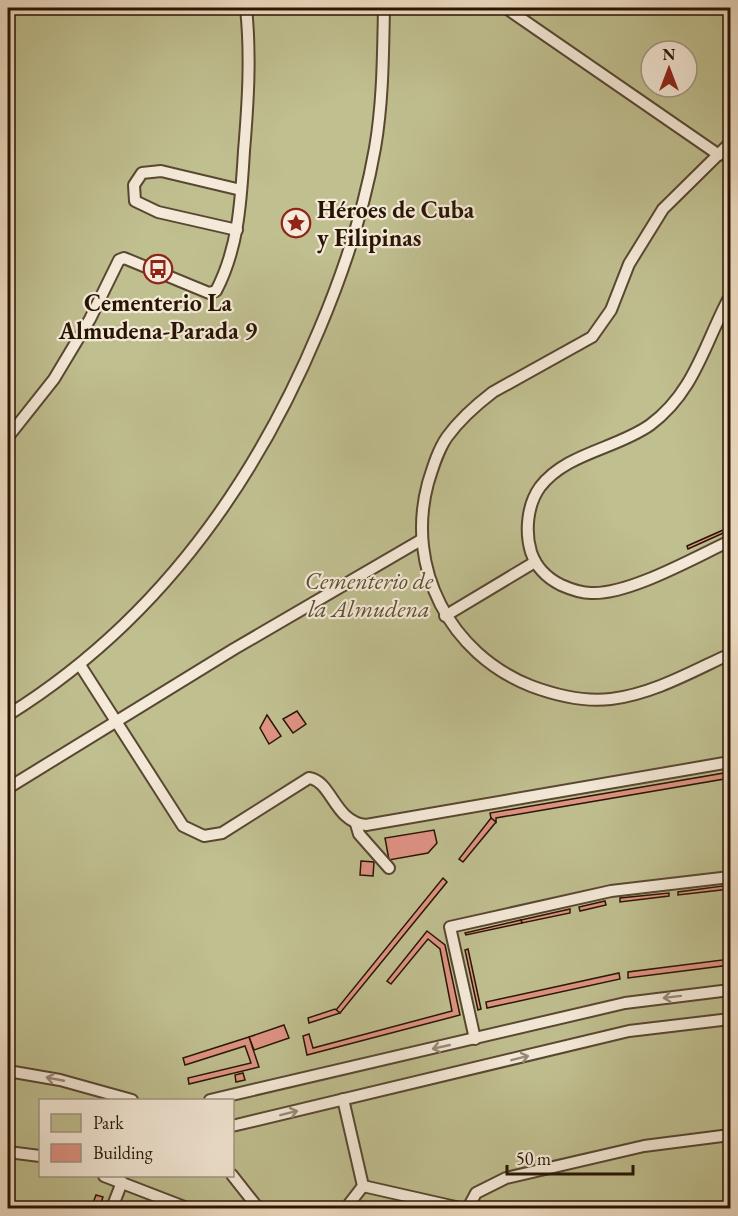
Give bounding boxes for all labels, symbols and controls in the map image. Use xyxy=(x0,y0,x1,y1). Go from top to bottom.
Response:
north arrow xyxy=(639,39,699,99)
text: N xyxy=(663,44,676,65)
place label: Héroes de Cuba y Filipinas xyxy=(317,194,475,254)
place icon: Héroes de Cuba y Filipinas xyxy=(280,207,312,239)
bus stop icon: Cementerio La Almudena-Parada 9 xyxy=(142,253,174,285)
place label: Cementerio La Almudena-Parada 9 xyxy=(58,287,257,346)
park label: Cementerio de la Almudena xyxy=(305,565,434,624)
one-way arrow xyxy=(663,992,683,1003)
one-way arrow xyxy=(432,1042,451,1053)
one-way arrow xyxy=(510,1051,529,1063)
one-way arrow xyxy=(46,1073,66,1084)
legend xyxy=(39,1099,234,1177)
one-way arrow xyxy=(280,1106,299,1118)
text: Park xyxy=(93,1111,124,1134)
scale bar xyxy=(507,1138,633,1176)
text: Building xyxy=(93,1141,153,1164)
text: 50 m xyxy=(516,1147,551,1170)

